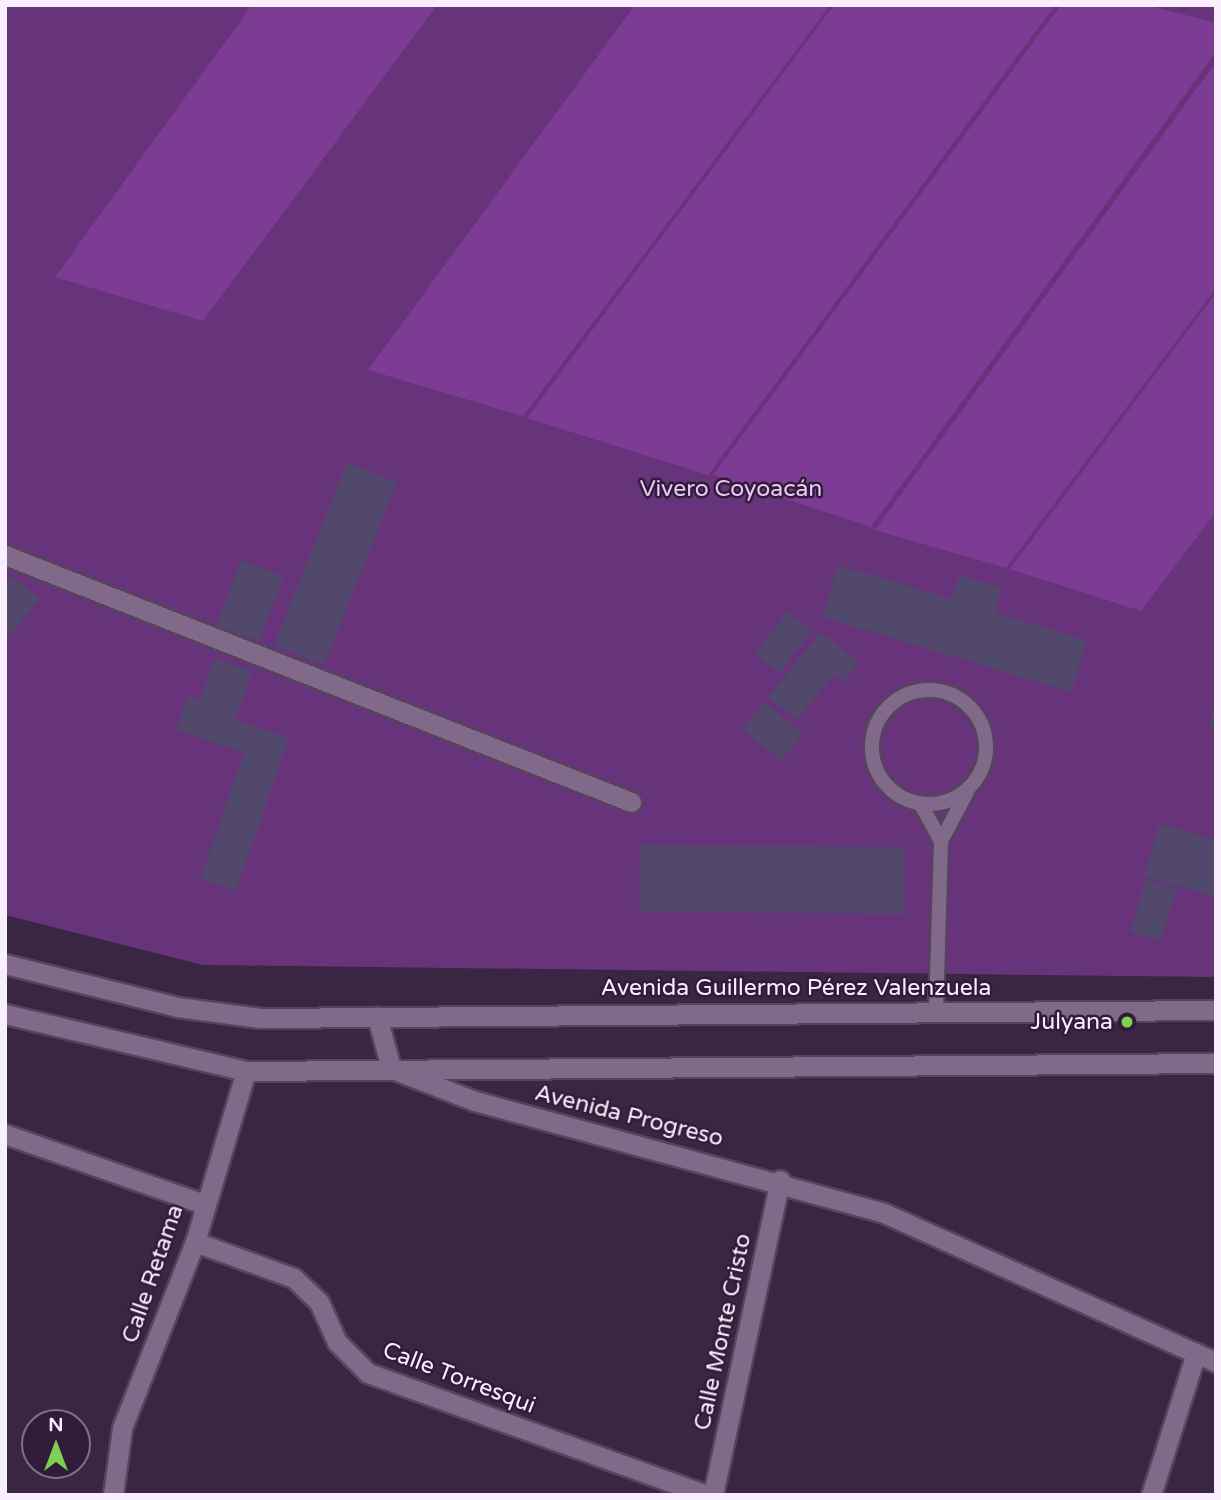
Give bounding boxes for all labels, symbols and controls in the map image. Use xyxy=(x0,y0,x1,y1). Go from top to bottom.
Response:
park label: Vivero Coyoacán xyxy=(640,475,822,503)
street label: Avenida Guillermo Pérez Valenzuela xyxy=(601,974,991,1002)
place label: Julyana xyxy=(1030,1008,1113,1036)
marker: Julyana xyxy=(1119,1014,1135,1030)
street label: Avenida Progreso xyxy=(532,1079,726,1153)
street label: Calle Retama xyxy=(116,1201,190,1347)
street label: Calle Monte Cristo xyxy=(689,1231,757,1433)
street label: Calle Torresqui xyxy=(379,1336,539,1420)
north arrow xyxy=(21,1409,91,1479)
text: N xyxy=(48,1414,64,1436)

